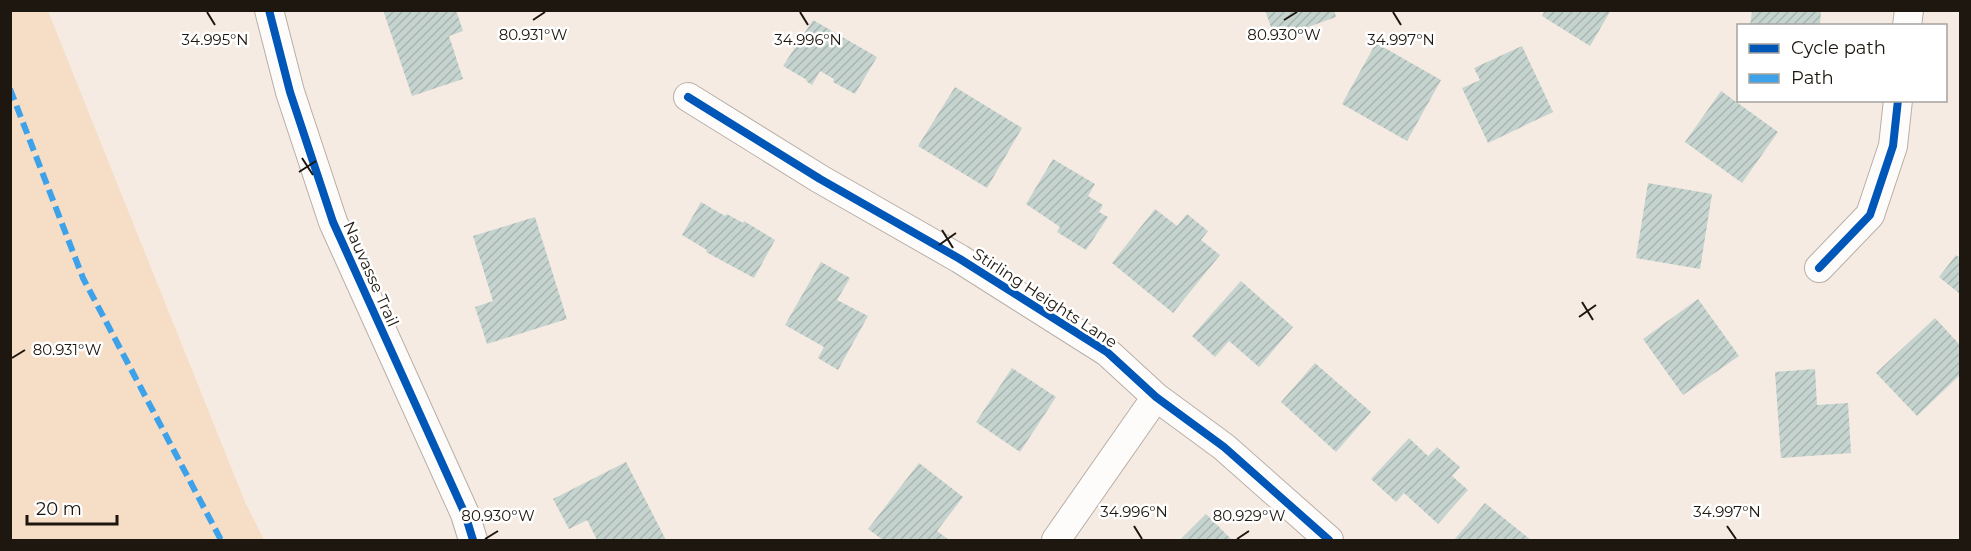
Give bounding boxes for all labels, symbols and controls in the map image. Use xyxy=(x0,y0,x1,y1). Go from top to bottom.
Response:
legend xyxy=(1737,24,1947,102)
text: 80.931°W xyxy=(499,25,568,44)
text: 80.930°W xyxy=(1247,25,1321,44)
text: 34.995°N xyxy=(182,30,248,49)
text: 34.996°N xyxy=(774,30,842,49)
text: 34.997°N xyxy=(1367,30,1435,49)
text: Cycle path xyxy=(1791,37,1886,59)
text: Path xyxy=(1791,67,1834,89)
street label: Nauvasse Trail xyxy=(339,218,403,330)
street label: Stirling Heights Lane xyxy=(969,244,1121,352)
text: 80.931°W xyxy=(33,340,102,359)
scale bar xyxy=(27,488,117,526)
text: 20 m xyxy=(36,498,82,520)
text: 34.996°N xyxy=(1100,502,1168,521)
text: 34.997°N xyxy=(1693,502,1761,521)
text: 80.930°W xyxy=(461,506,535,525)
text: 80.929°W xyxy=(1213,506,1286,525)

